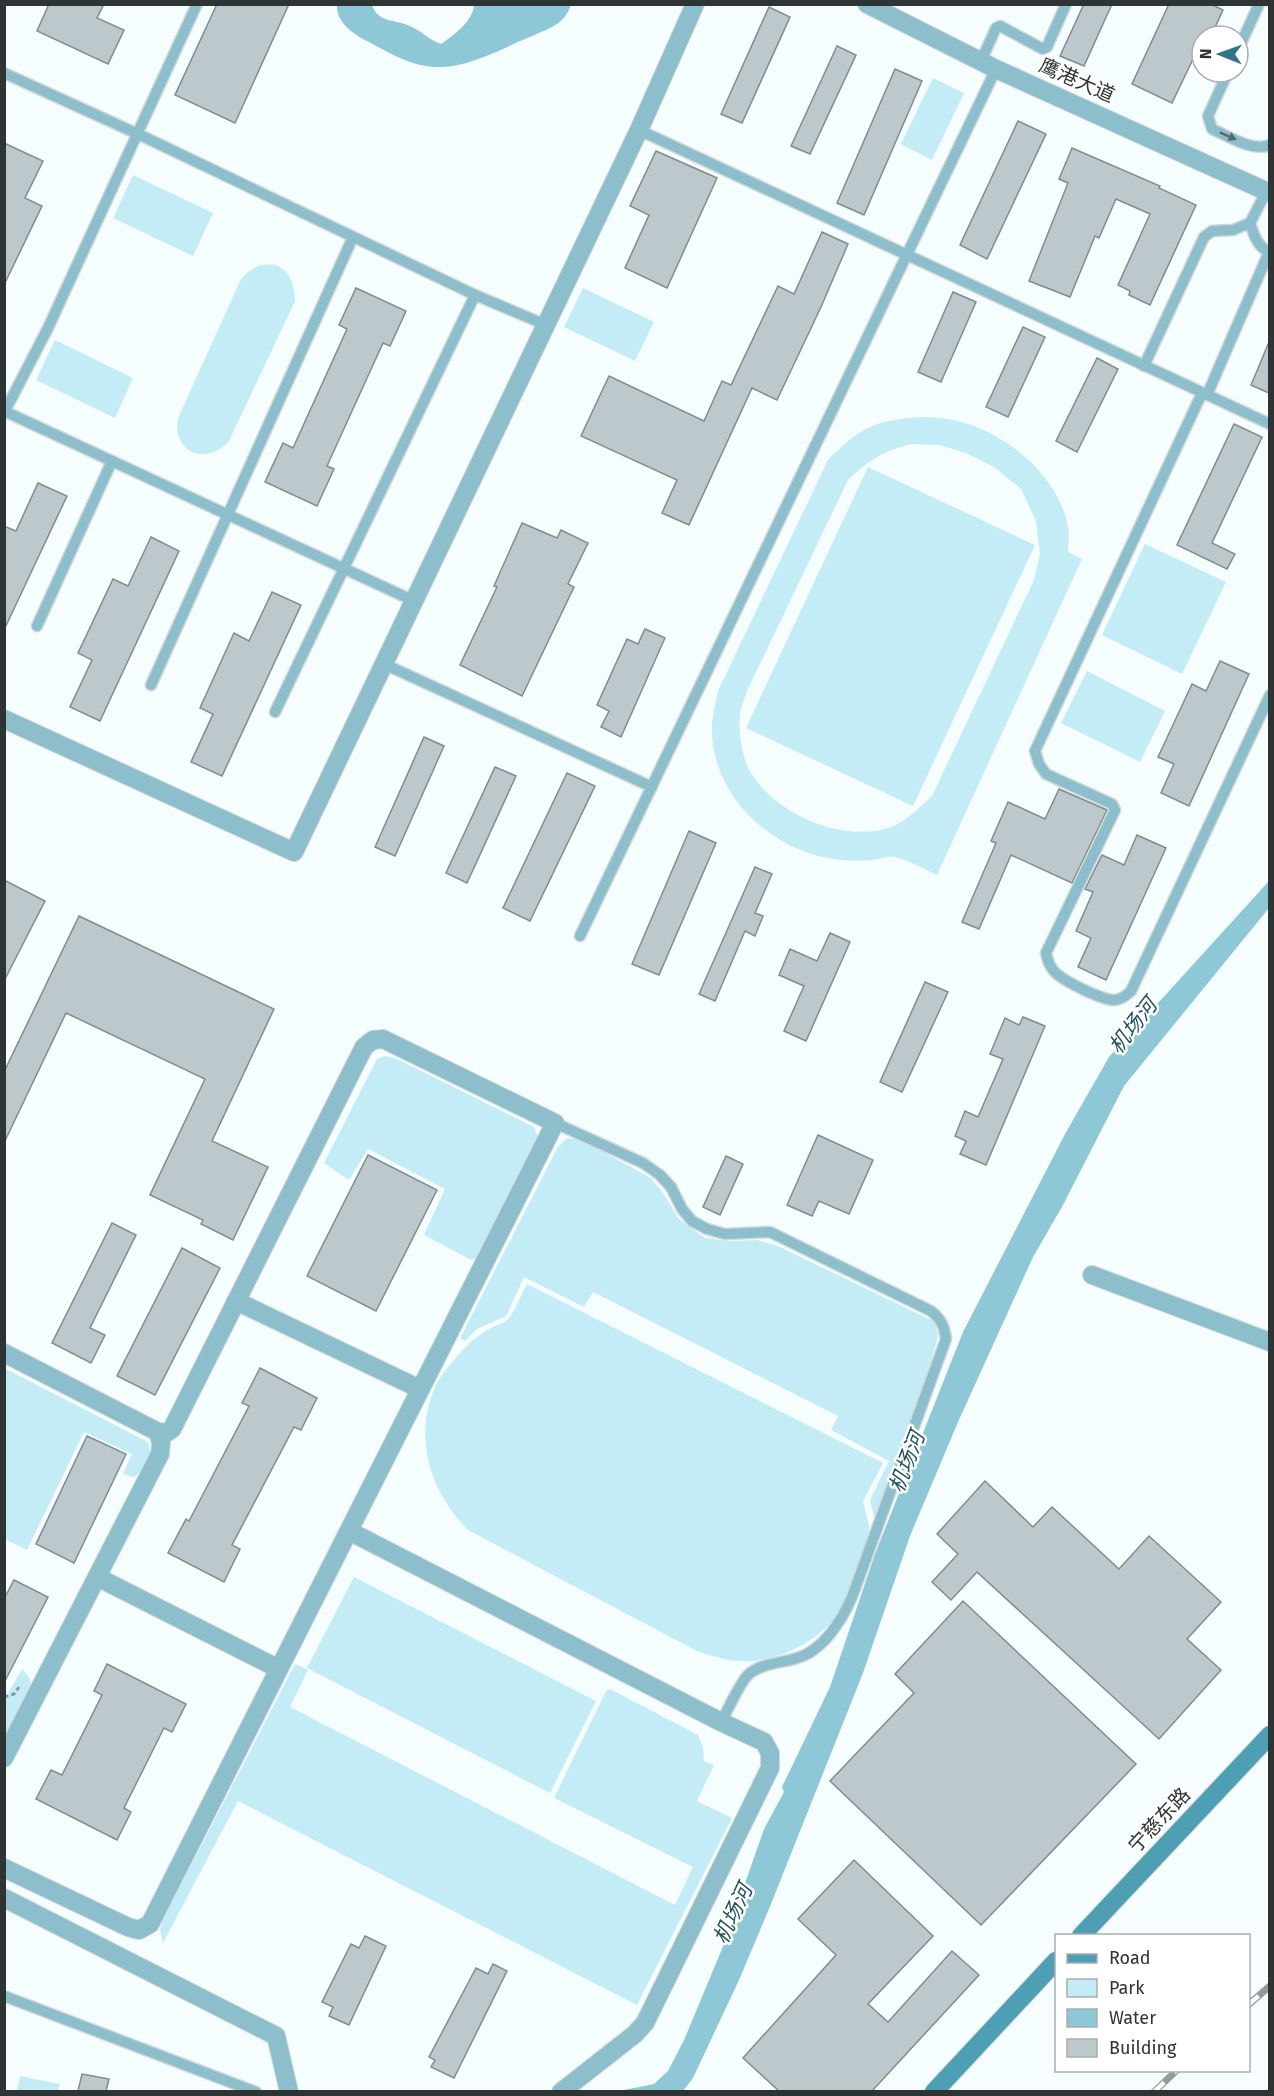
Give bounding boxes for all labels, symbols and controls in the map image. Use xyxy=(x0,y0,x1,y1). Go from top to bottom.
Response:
north arrow xyxy=(1190,24,1250,84)
text: N xyxy=(1196,48,1215,59)
street label: 鹰港大道 xyxy=(1036,53,1118,107)
one-way arrow xyxy=(1219,132,1237,141)
water label: 机场河 xyxy=(1103,990,1165,1059)
water label: 机场河 xyxy=(884,1424,932,1496)
street label: 宁慈东路 xyxy=(1123,1783,1195,1857)
water label: 机场河 xyxy=(708,1876,760,1948)
legend xyxy=(1055,1934,1250,2072)
text: Road xyxy=(1109,1947,1151,1969)
text: Park xyxy=(1109,1977,1145,1999)
text: Water xyxy=(1109,2007,1156,2029)
text: Building xyxy=(1109,2037,1177,2059)

